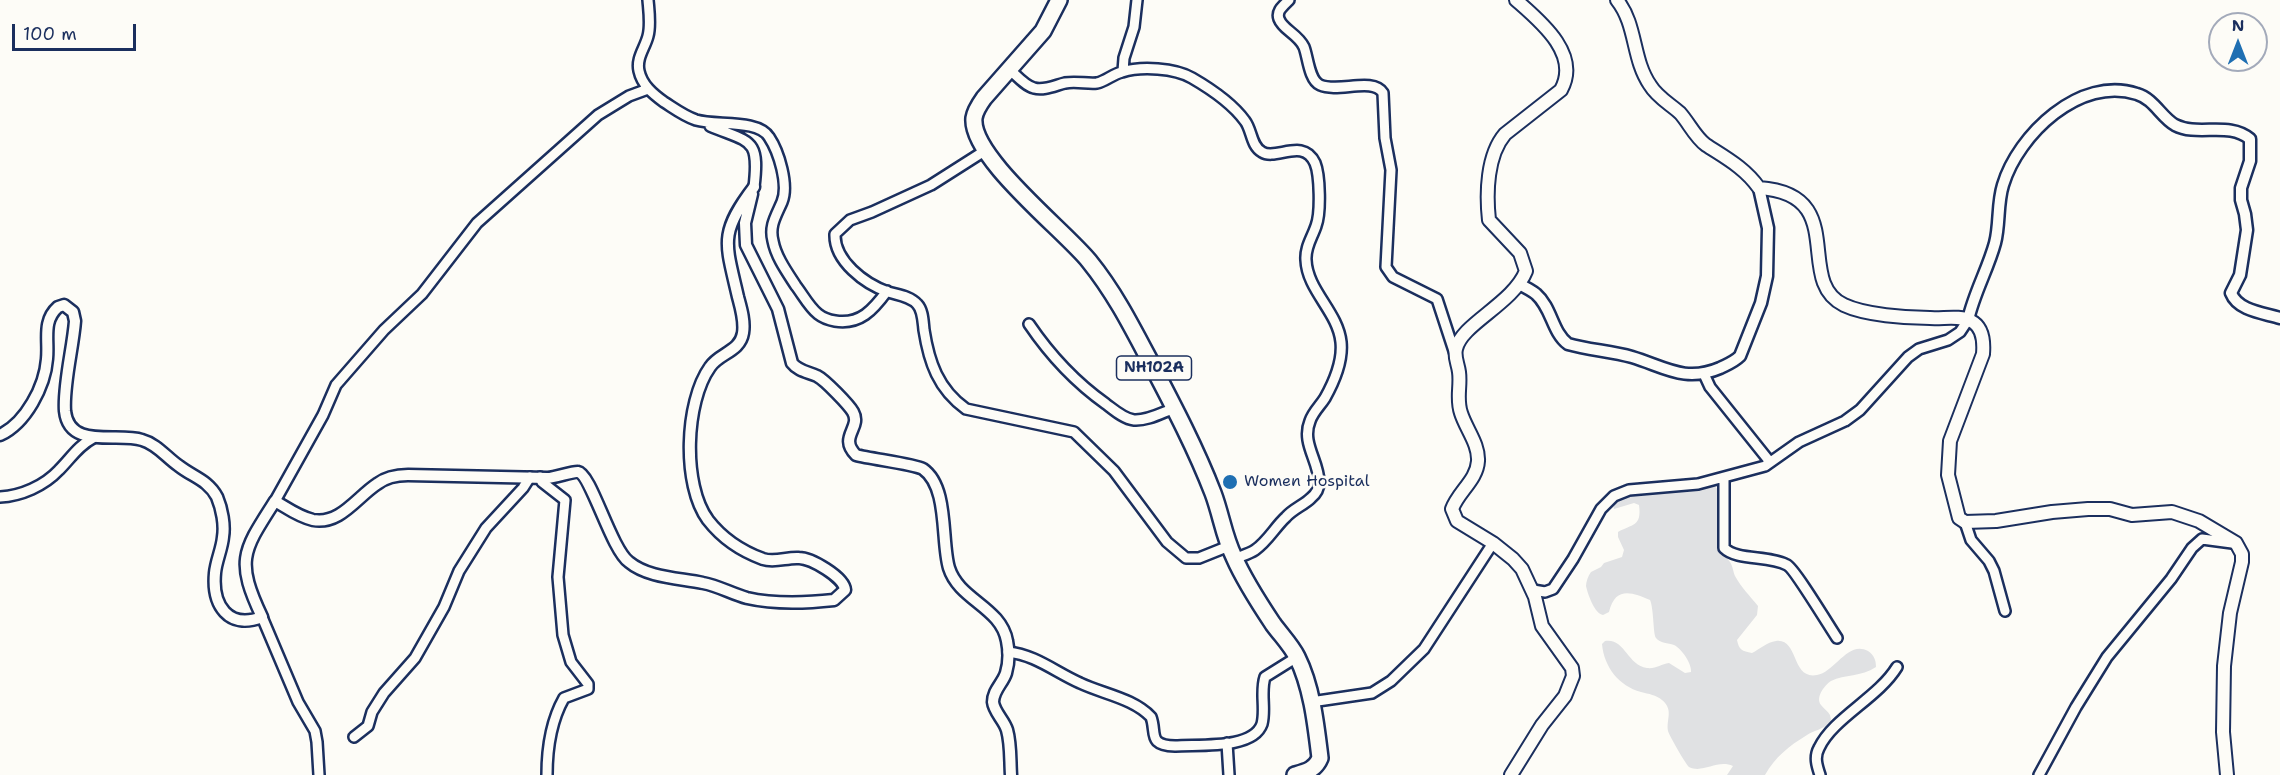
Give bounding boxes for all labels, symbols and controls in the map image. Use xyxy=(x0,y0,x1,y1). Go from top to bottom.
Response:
scale bar xyxy=(15,12,140,50)
north arrow xyxy=(2208,12,2268,72)
text: N xyxy=(2232,15,2244,36)
text: 100 m xyxy=(23,22,77,46)
road number: NH102A xyxy=(1116,356,1192,380)
place label: Women Hospital xyxy=(1244,472,1370,492)
marker: Women Hospital xyxy=(1221,473,1239,491)

